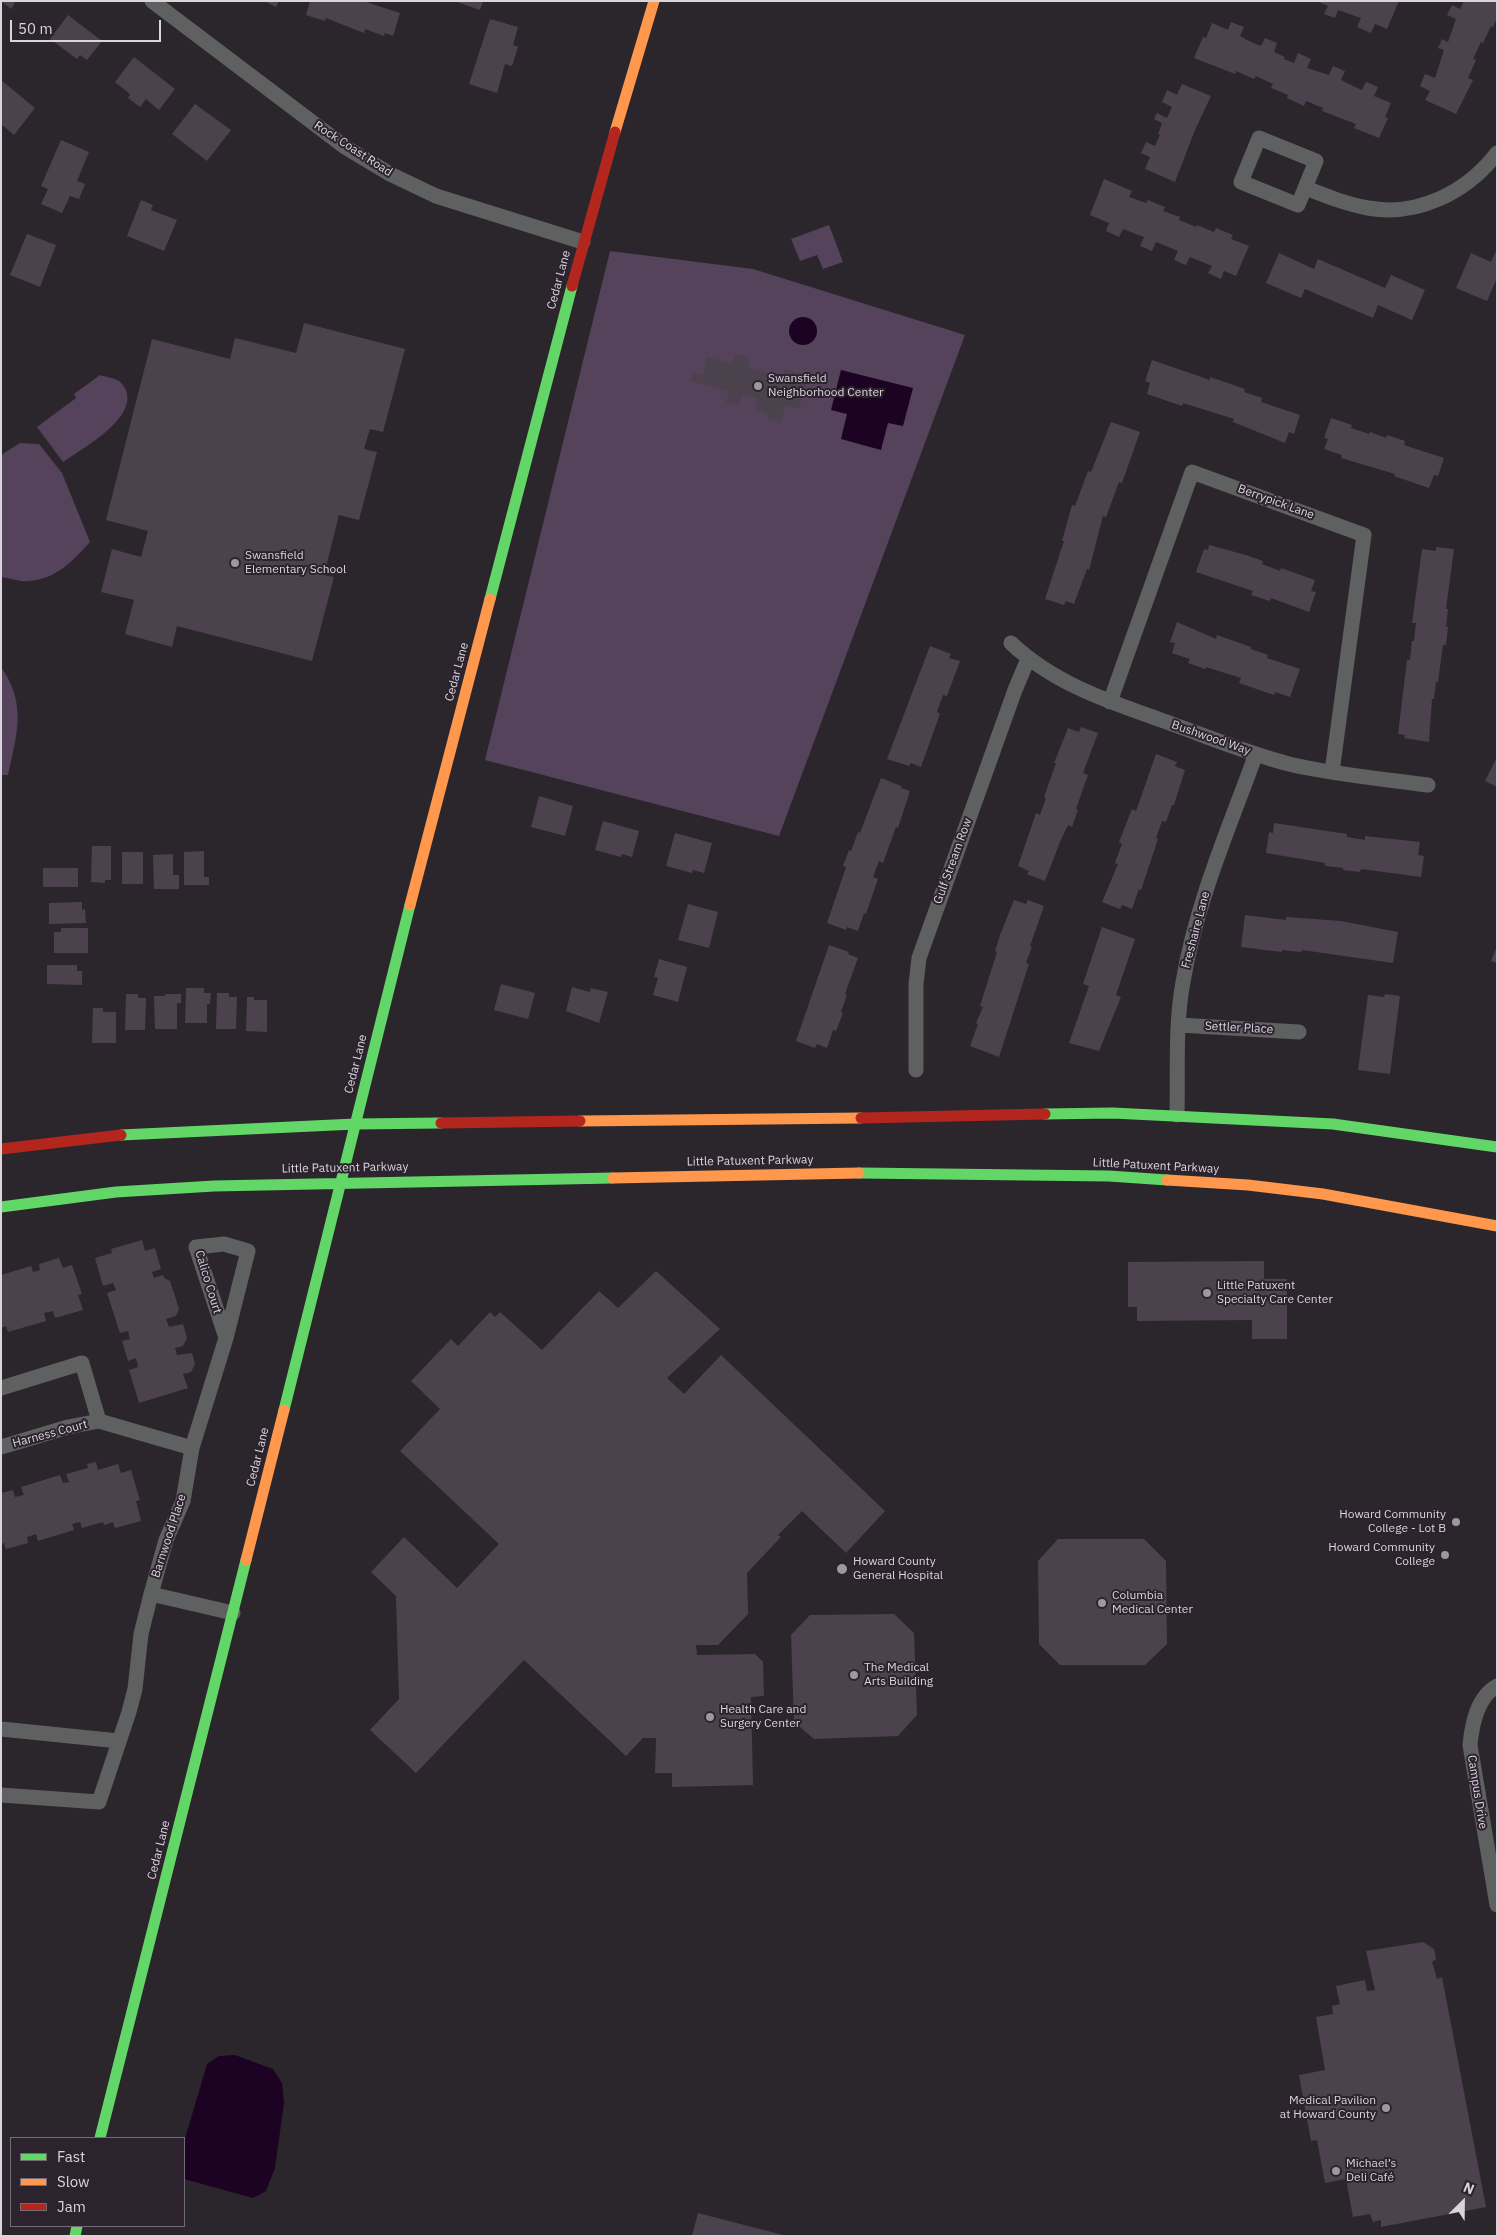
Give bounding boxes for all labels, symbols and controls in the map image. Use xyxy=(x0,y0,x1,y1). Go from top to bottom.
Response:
scale bar xyxy=(12,10,164,42)
text: 50 m xyxy=(18,19,53,38)
street label: Rock Coast Road xyxy=(311,118,395,180)
street label: Cedar Lane xyxy=(544,249,574,311)
place label: Swansfield Neighborhood Center xyxy=(768,372,883,400)
marker: Swansfield Neighborhood Center xyxy=(752,380,764,392)
street label: Berrypick Lane xyxy=(1236,482,1316,522)
place label: Swansfield Elementary School xyxy=(245,549,346,577)
marker: Swansfield Elementary School xyxy=(229,557,241,569)
street label: Cedar Lane xyxy=(442,641,472,703)
street label: Bushwood Way xyxy=(1170,718,1252,758)
street label: Gulf Stream Row xyxy=(931,816,975,906)
street label: Freshaire Lane xyxy=(1179,890,1213,970)
street label: Settler Place xyxy=(1204,1019,1274,1037)
street label: Cedar Lane xyxy=(342,1033,370,1095)
street label: Little Patuxent Parkway xyxy=(687,1153,813,1169)
street label: Little Patuxent Parkway xyxy=(1092,1155,1220,1177)
street label: Little Patuxent Parkway xyxy=(282,1160,408,1176)
street label: Calico Court xyxy=(192,1249,224,1315)
place label: Little Patuxent Specialty Care Center xyxy=(1217,1279,1333,1307)
marker: Little Patuxent Specialty Care Center xyxy=(1201,1287,1213,1299)
street label: Harness Court xyxy=(11,1417,89,1451)
street label: Cedar Lane xyxy=(244,1426,272,1488)
street label: Barnwood Place xyxy=(149,1492,189,1580)
place label: Howard Community College - Lot B xyxy=(1339,1508,1446,1536)
marker: Howard Community College - Lot B xyxy=(1450,1516,1462,1528)
place label: Howard Community College xyxy=(1328,1541,1435,1569)
marker: Howard Community College xyxy=(1439,1549,1451,1561)
place label: Howard County General Hospital xyxy=(853,1555,943,1583)
marker: Howard County General Hospital xyxy=(835,1562,849,1576)
place label: Columbia Medical Center xyxy=(1112,1589,1193,1617)
marker: Columbia Medical Center xyxy=(1096,1597,1108,1609)
place label: The Medical Arts Building xyxy=(864,1661,933,1689)
marker: The Medical Arts Building xyxy=(848,1669,860,1681)
place label: Health Care and Surgery Center xyxy=(720,1703,806,1731)
marker: Health Care and Surgery Center xyxy=(704,1711,716,1723)
street label: Campus Drive xyxy=(1464,1754,1490,1830)
street label: Cedar Lane xyxy=(145,1819,173,1881)
place label: Medical Pavilion at Howard County xyxy=(1280,2094,1376,2122)
marker: Medical Pavilion at Howard County xyxy=(1380,2102,1392,2114)
legend xyxy=(10,2137,185,2227)
text: Fast xyxy=(57,2147,85,2166)
place label: Michael’s Deli Café xyxy=(1346,2157,1396,2185)
marker: Michael’s Deli Café xyxy=(1330,2165,1342,2177)
text: Slow xyxy=(57,2172,90,2191)
north arrow xyxy=(1438,2177,1488,2227)
text: N xyxy=(1461,2178,1477,2198)
text: Jam xyxy=(57,2197,86,2216)

